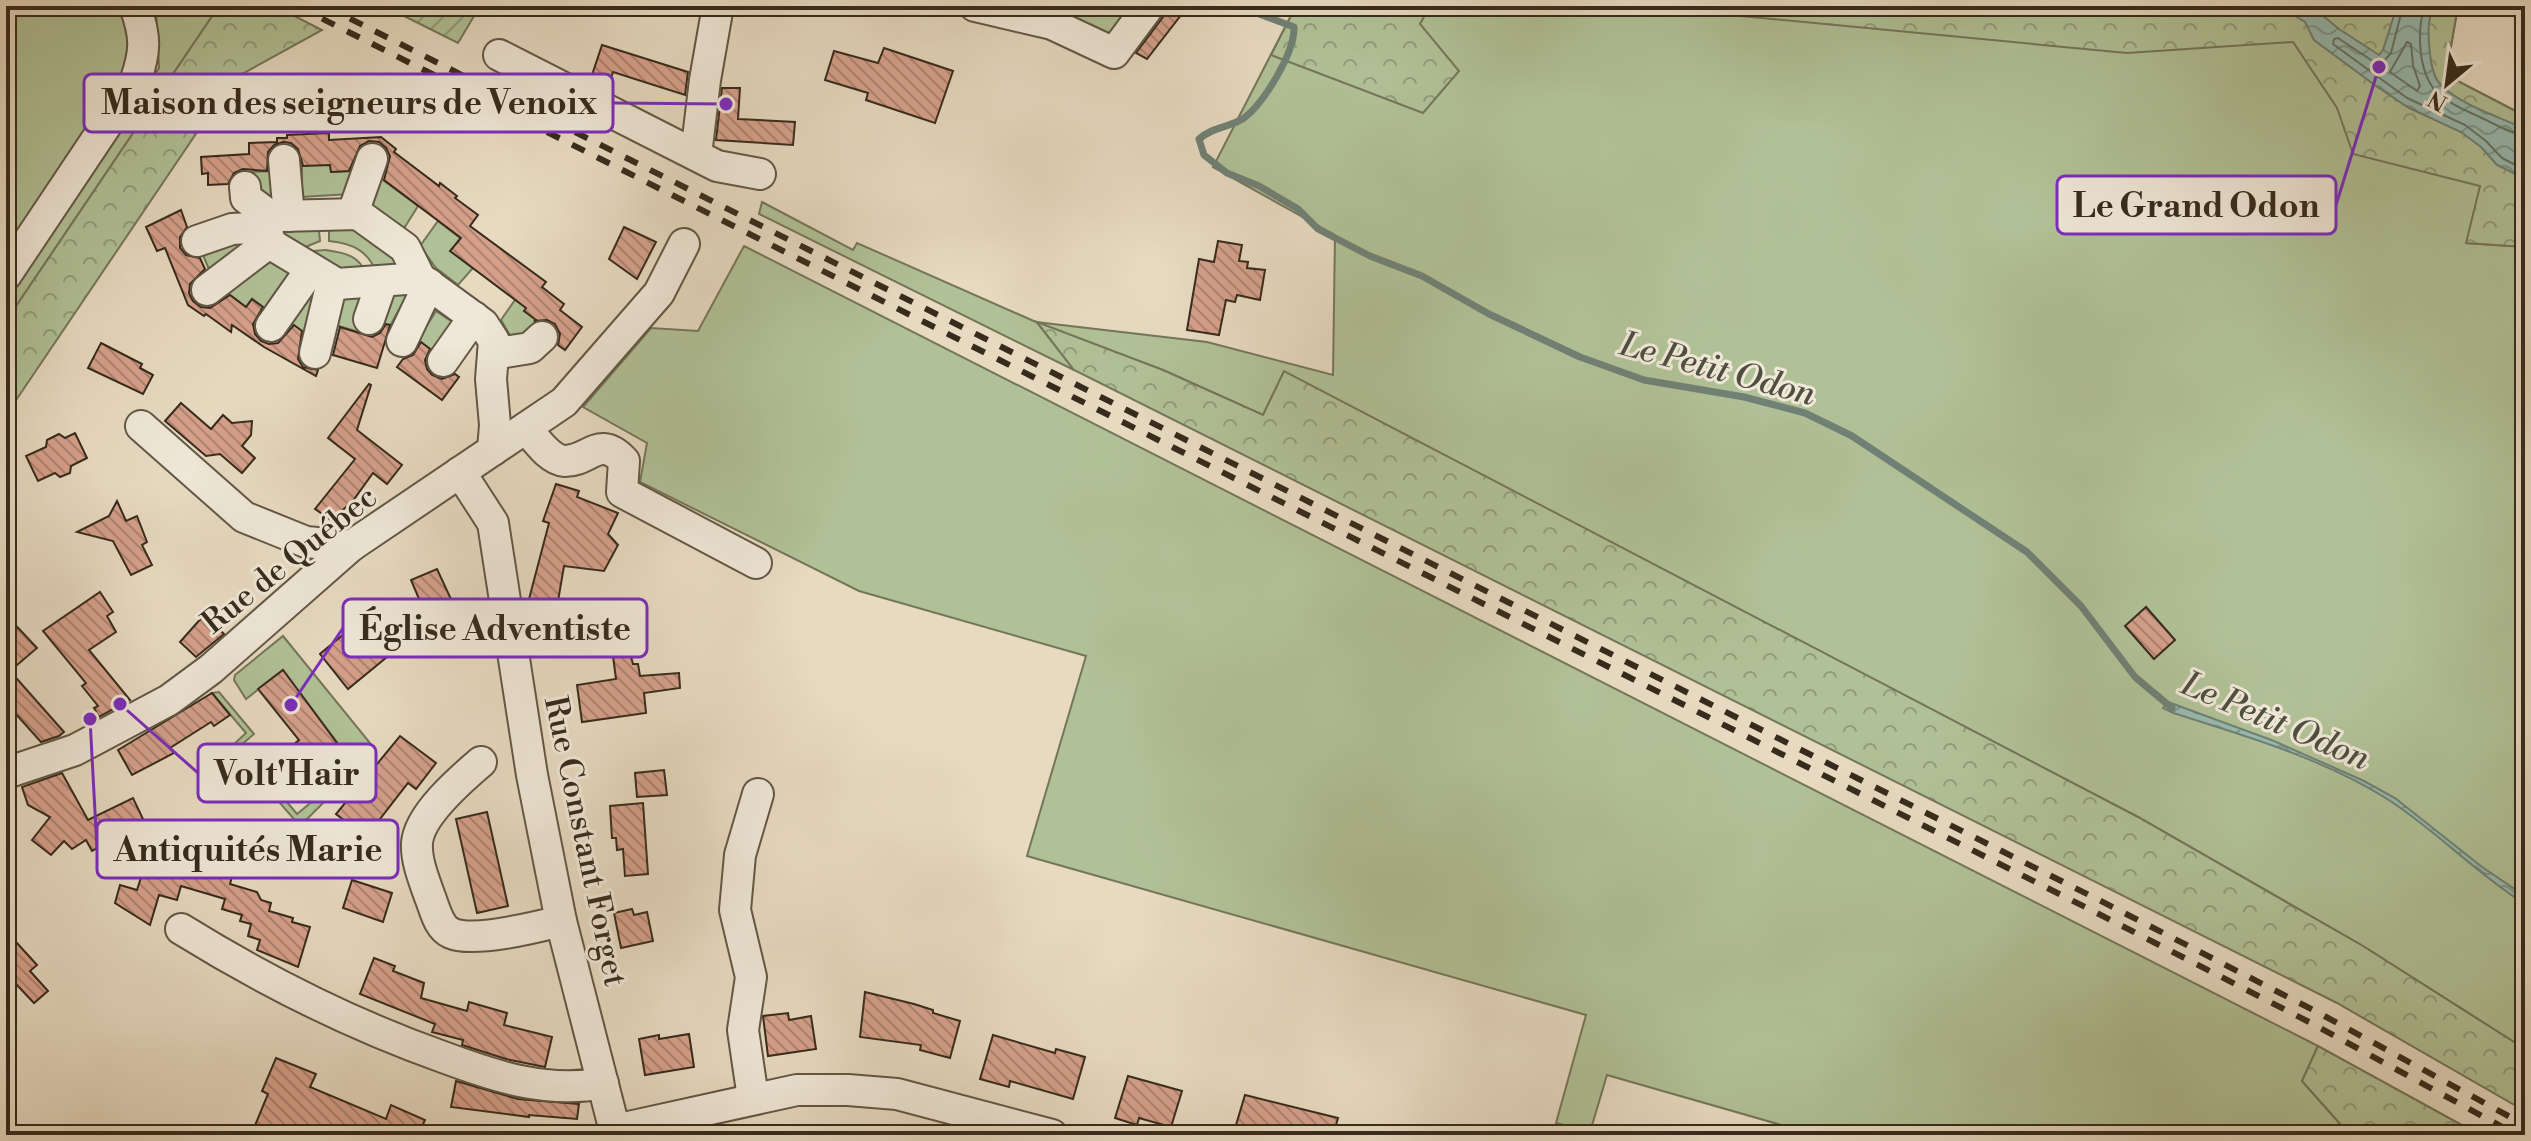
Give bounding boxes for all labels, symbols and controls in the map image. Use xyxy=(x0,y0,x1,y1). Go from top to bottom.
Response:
north arrow xyxy=(2407,44,2487,124)
callout: Maison des seigneurs de Venoix xyxy=(84,74,613,132)
text: Maison des seigneurs de Venoix xyxy=(101,83,598,125)
text: N xyxy=(2423,84,2452,116)
callout: Le Grand Odon xyxy=(2057,176,2336,234)
text: Le Grand Odon xyxy=(2072,186,2320,228)
water label: Le Petit Odon xyxy=(1614,323,1821,416)
street label: Rue de Québec xyxy=(194,477,385,643)
callout: Église Adventiste xyxy=(343,599,647,657)
text: Église Adventiste xyxy=(359,606,631,651)
water label: Le Petit Odon xyxy=(2174,663,2376,781)
street label: Rue Constant Forget xyxy=(535,693,635,990)
callout: Volt'Hair xyxy=(198,744,376,802)
text: Volt'Hair xyxy=(213,754,360,796)
callout: Antiquités Marie xyxy=(97,820,398,878)
text: Antiquités Marie xyxy=(112,830,383,872)

